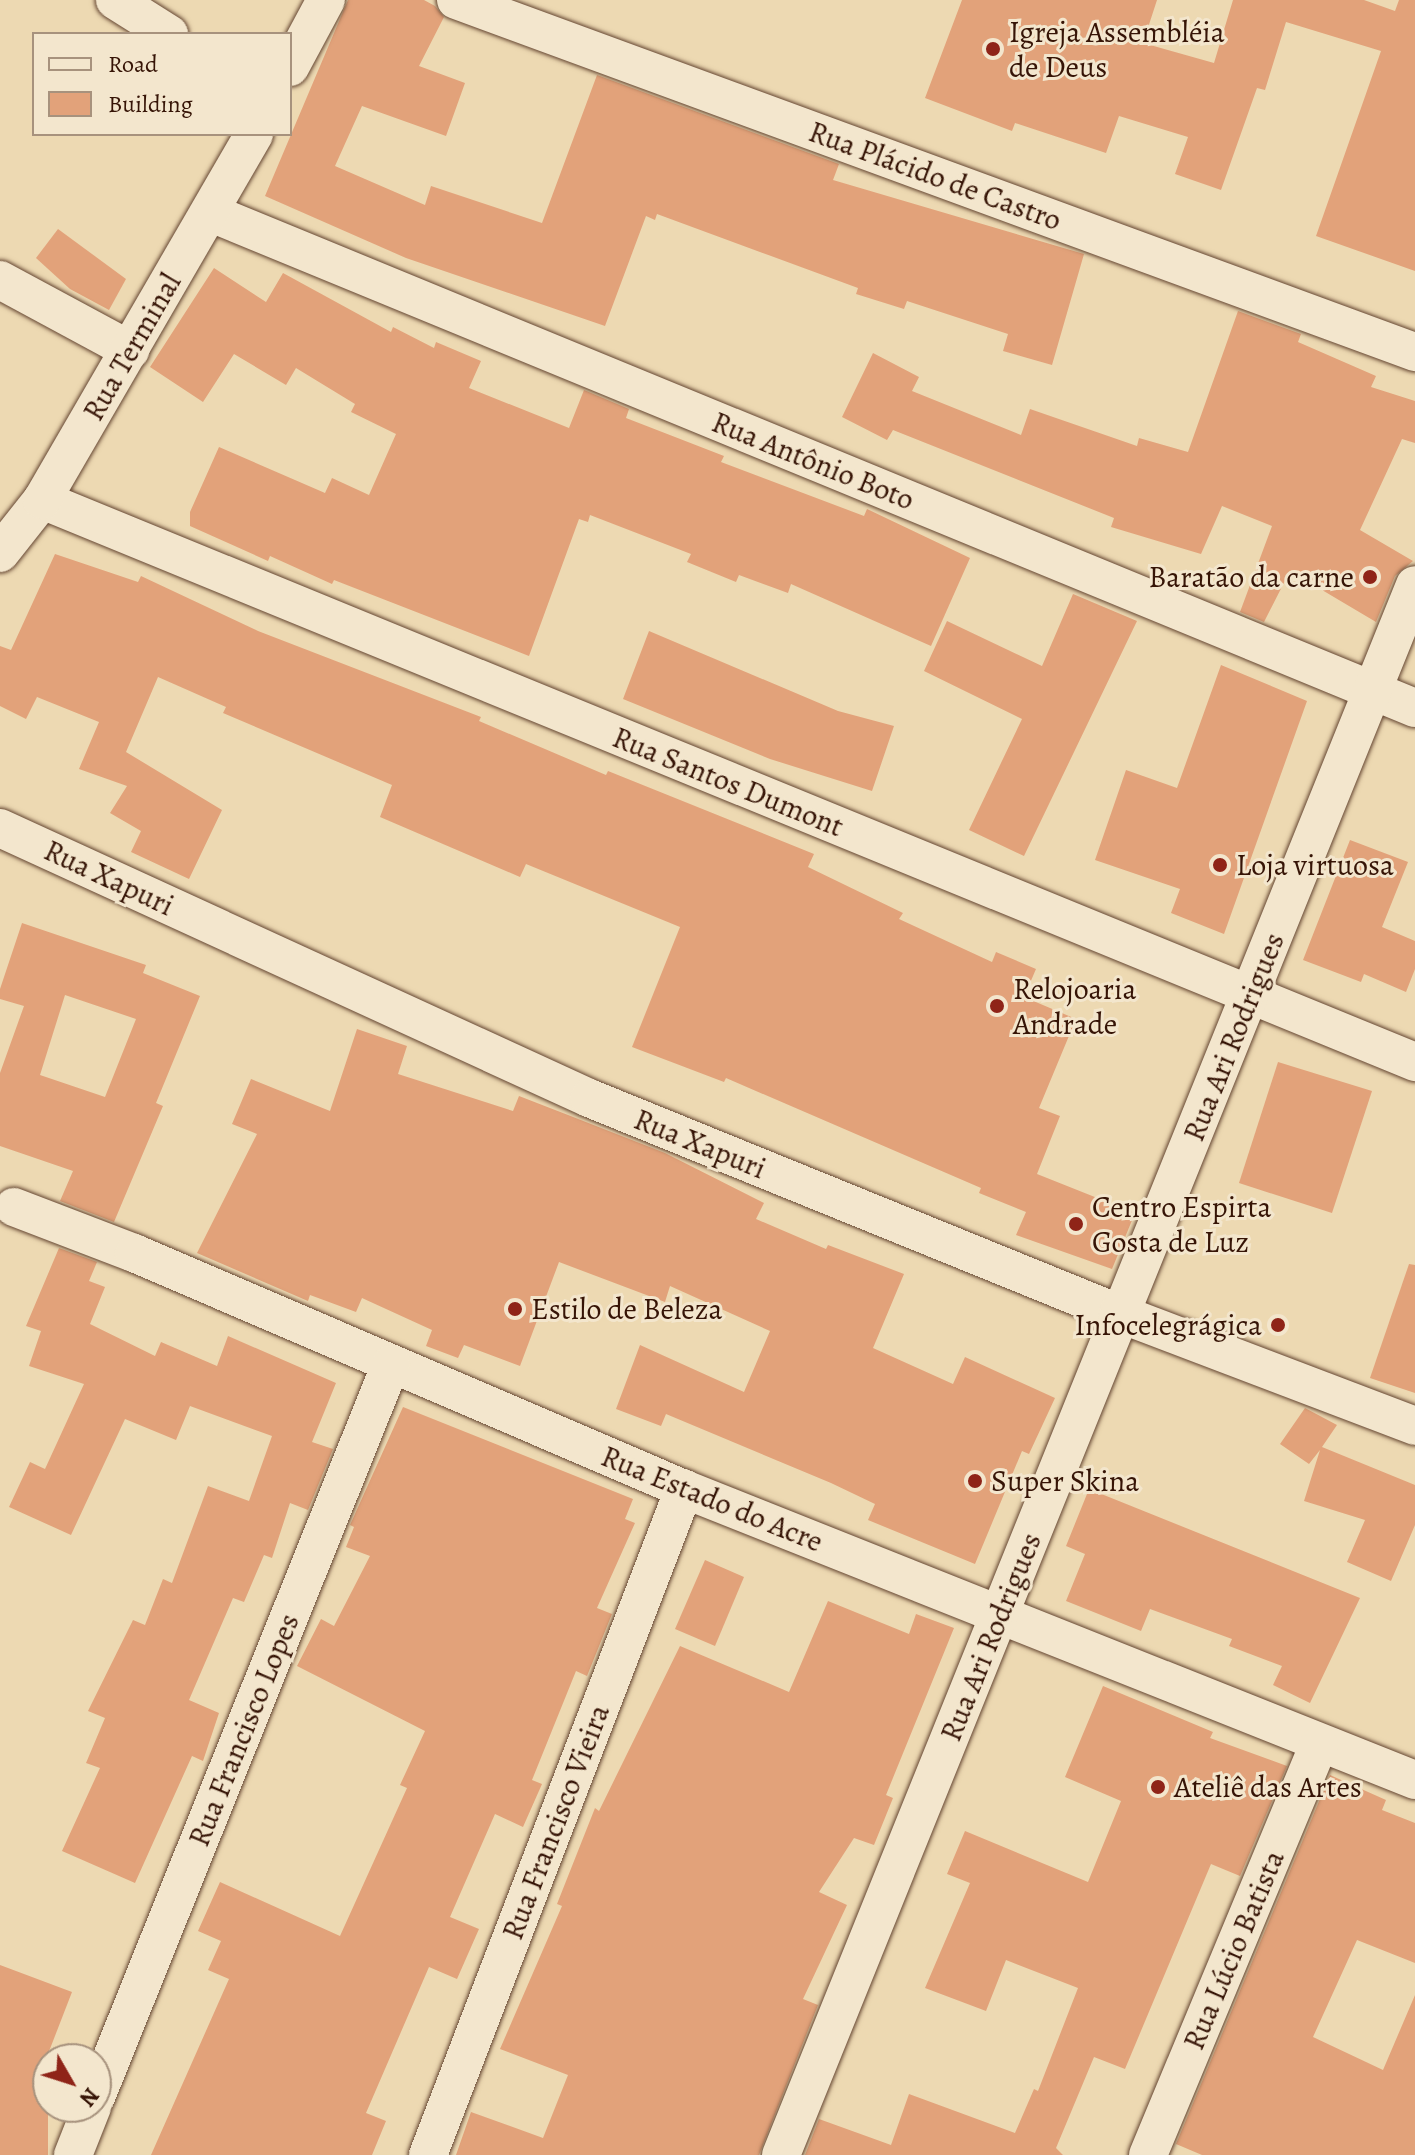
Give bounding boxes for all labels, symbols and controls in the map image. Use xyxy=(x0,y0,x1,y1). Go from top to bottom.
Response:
place label: Igreja Assembléia de Deus xyxy=(1009,14,1225,84)
legend xyxy=(32,32,292,136)
marker: Igreja Assembléia de Deus xyxy=(984,40,1002,58)
text: Road xyxy=(108,48,158,80)
text: Building xyxy=(108,88,193,120)
street label: Rua Plácido de Castro xyxy=(804,114,1066,238)
street label: Rua Terminal xyxy=(75,267,189,427)
street label: Rua Antônio Boto xyxy=(707,404,919,518)
place label: Baratão da carne xyxy=(1148,559,1354,595)
marker: Baratão da carne xyxy=(1361,568,1379,586)
street label: Rua Santos Dumont xyxy=(607,719,849,845)
street label: Rua Xapuri xyxy=(38,832,180,924)
place label: Loja virtuosa xyxy=(1236,847,1394,883)
marker: Loja virtuosa xyxy=(1211,856,1229,874)
street label: Rua Ari Rodrigues xyxy=(1176,928,1292,1146)
place label: Relojoaria Andrade xyxy=(1013,971,1136,1042)
marker: Relojoaria Andrade xyxy=(988,997,1006,1015)
street label: Rua Xapuri xyxy=(629,1101,771,1187)
place label: Centro Espirta Gosta de Luz xyxy=(1092,1189,1271,1260)
marker: Centro Espirta Gosta de Luz xyxy=(1067,1215,1085,1233)
place label: Estilo de Beleza xyxy=(531,1291,722,1327)
marker: Estilo de Beleza xyxy=(506,1300,524,1318)
place label: Infocelegrágica xyxy=(1074,1307,1262,1343)
marker: Infocelegrágica xyxy=(1269,1316,1287,1334)
street label: Rua Estado do Acre xyxy=(596,1438,828,1560)
place label: Super Skina xyxy=(991,1463,1139,1499)
marker: Super Skina xyxy=(966,1472,984,1490)
street label: Rua Ari Rodrigues xyxy=(933,1528,1049,1746)
street label: Rua Francisco Lopes xyxy=(181,1608,307,1852)
street label: Rua Francisco Vieira xyxy=(495,1699,617,1945)
place label: Ateliê das Artes xyxy=(1174,1769,1362,1805)
marker: Ateliê das Artes xyxy=(1149,1778,1167,1796)
street label: Rua Lúcio Batista xyxy=(1176,1845,1292,2055)
north arrow xyxy=(32,2043,112,2123)
text: N xyxy=(72,2081,106,2113)

